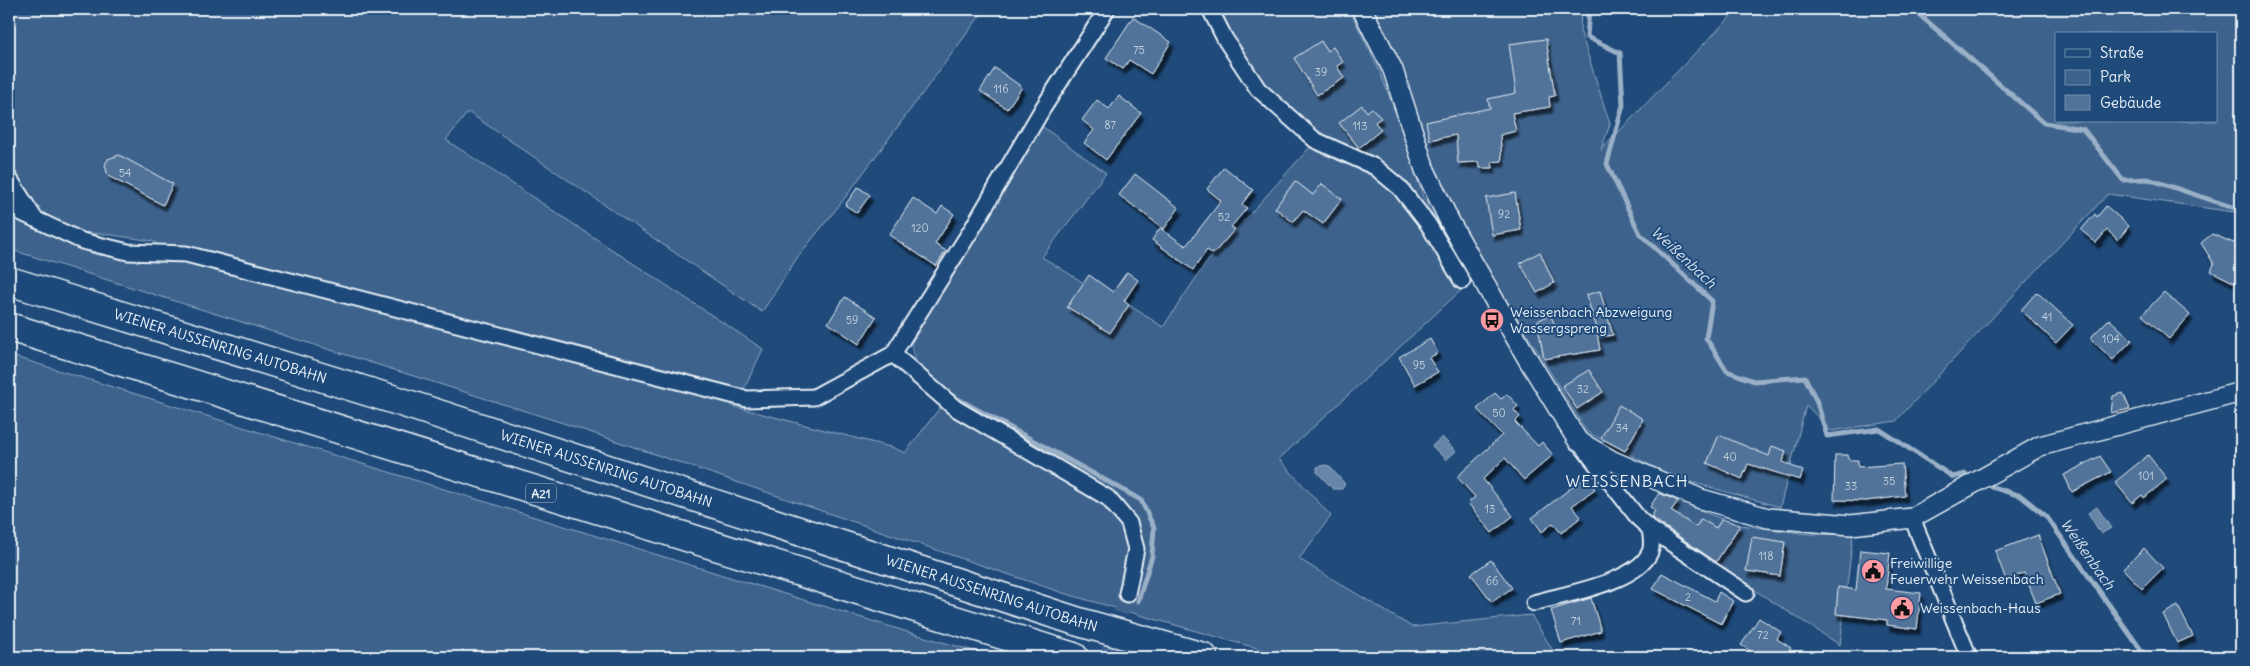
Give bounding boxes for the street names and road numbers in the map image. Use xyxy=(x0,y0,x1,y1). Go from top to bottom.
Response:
street label: WIENER AUSSENRING AUTOBAHN xyxy=(112,305,329,387)
street label: WIENER AUSSENRING AUTOBAHN xyxy=(498,426,714,511)
road number: A21 xyxy=(526,483,556,502)
street label: WIENER AUSSENRING AUTOBAHN xyxy=(883,551,1100,636)

